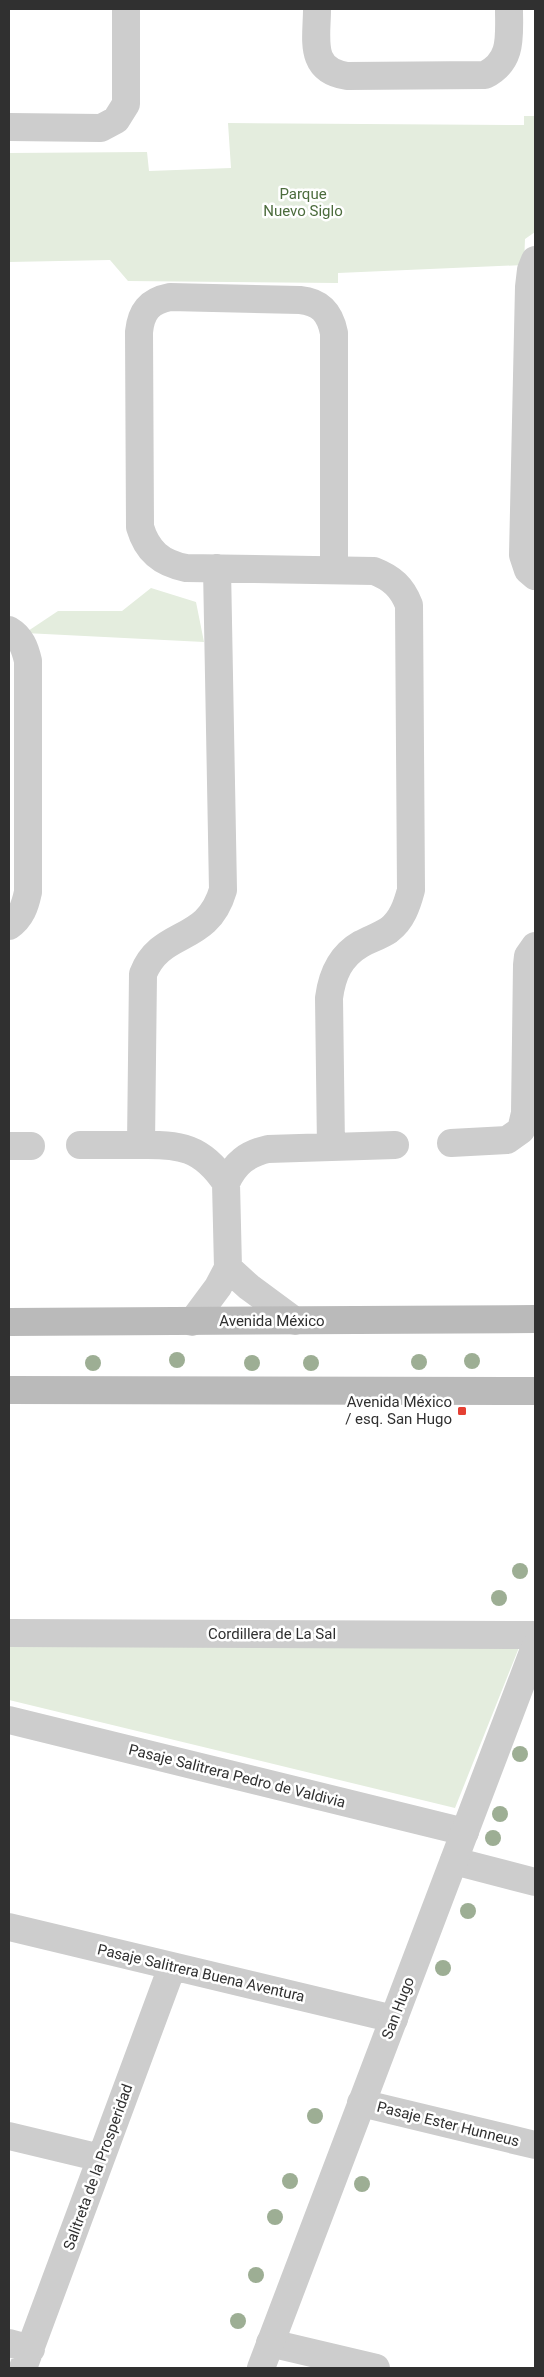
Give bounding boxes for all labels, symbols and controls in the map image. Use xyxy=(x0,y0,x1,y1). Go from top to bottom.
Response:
park label: Parque Nuevo Siglo xyxy=(263,185,343,220)
street label: Avenida México xyxy=(219,1312,325,1330)
place label: Avenida México / esq. San Hugo xyxy=(345,1393,452,1428)
marker: Avenida México / esq. San Hugo xyxy=(456,1405,468,1417)
street label: Cordillera de La Sal xyxy=(208,1625,336,1643)
street label: Pasaje Salitrera Pedro de Valdivia xyxy=(127,1740,347,1812)
street label: Pasaje Salitrera Buena Aventura xyxy=(96,1940,306,2006)
street label: San Hugo xyxy=(378,1974,418,2042)
street label: Salitreta de la Prosperidad xyxy=(60,2081,136,2253)
street label: Pasaje Ester Hunneus xyxy=(375,2098,521,2150)

